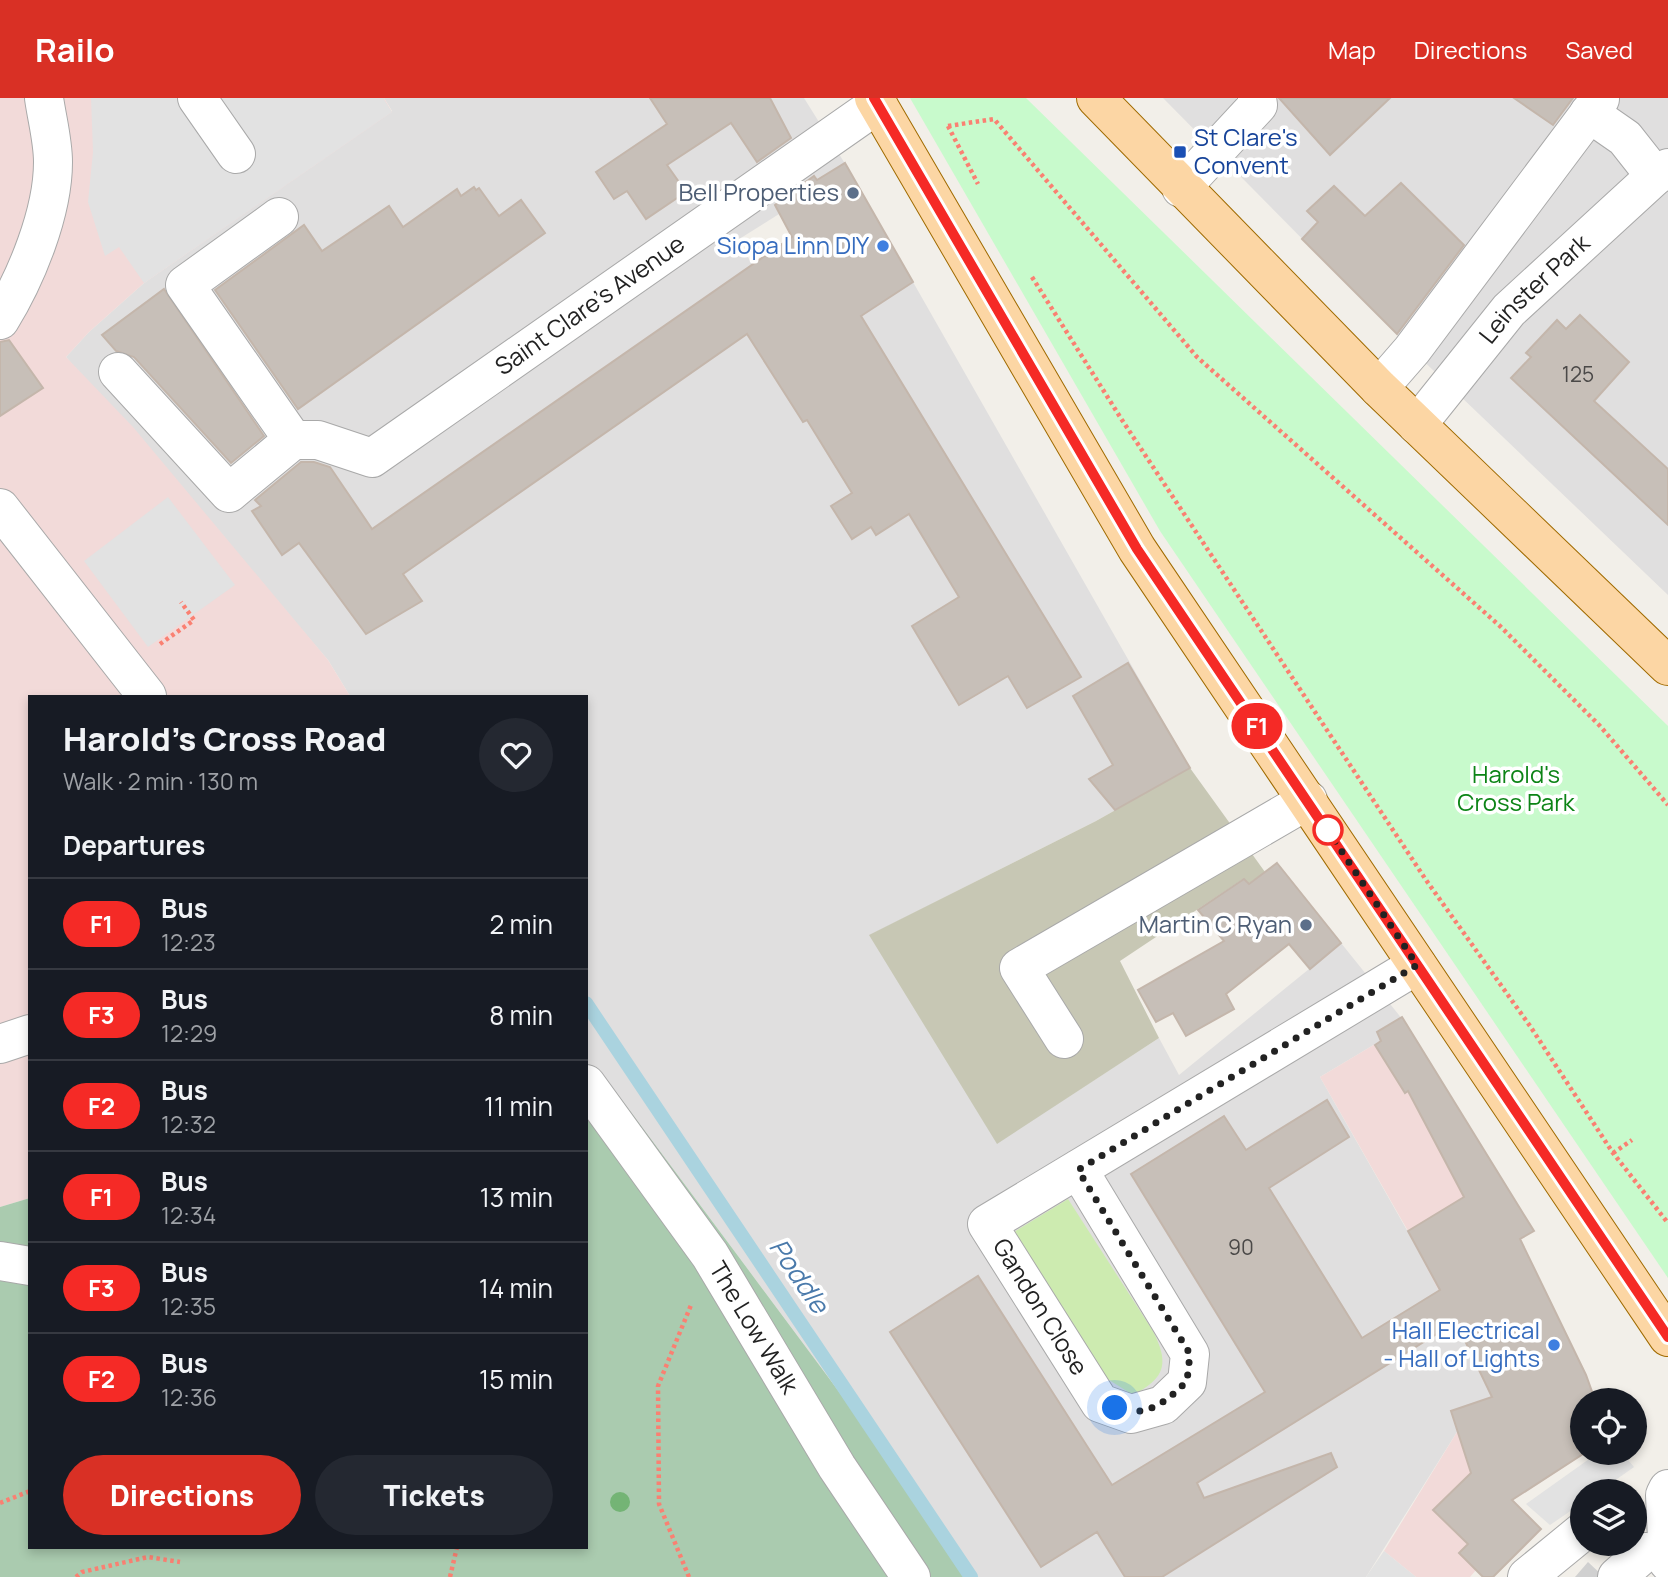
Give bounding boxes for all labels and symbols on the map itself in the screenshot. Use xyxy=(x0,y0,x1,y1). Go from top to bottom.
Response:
place label: St Clare's Convent xyxy=(1194,120,1298,181)
marker: St Clare's Convent xyxy=(1172,144,1188,160)
place label: Bell Properties xyxy=(678,175,839,208)
marker: Bell Properties xyxy=(845,185,861,201)
street label: Leinster Park xyxy=(1471,225,1597,350)
street label: Saint Clare's Avenue xyxy=(488,226,690,382)
place label: Siopa Linn DIY xyxy=(717,228,870,261)
marker: Siopa Linn DIY xyxy=(875,238,891,254)
house number: 125 xyxy=(1562,360,1594,388)
line badge: F1 xyxy=(1226,703,1288,749)
park label: Harold's Cross Park xyxy=(1457,757,1576,818)
unlabelled marker xyxy=(1313,815,1343,845)
place label: Martin C Ryan xyxy=(1139,907,1292,940)
marker: Martin C Ryan xyxy=(1298,917,1314,933)
water label: Poddle xyxy=(762,1231,839,1321)
street label: Gandon Close xyxy=(986,1232,1096,1381)
house number: 90 xyxy=(1228,1233,1254,1261)
street label: The Low Walk xyxy=(702,1255,808,1400)
place label: Hall Electrical - Hall of Lights xyxy=(1383,1313,1540,1374)
marker: Hall Electrical - Hall of Lights xyxy=(1546,1337,1562,1353)
your location xyxy=(1097,1390,1132,1425)

